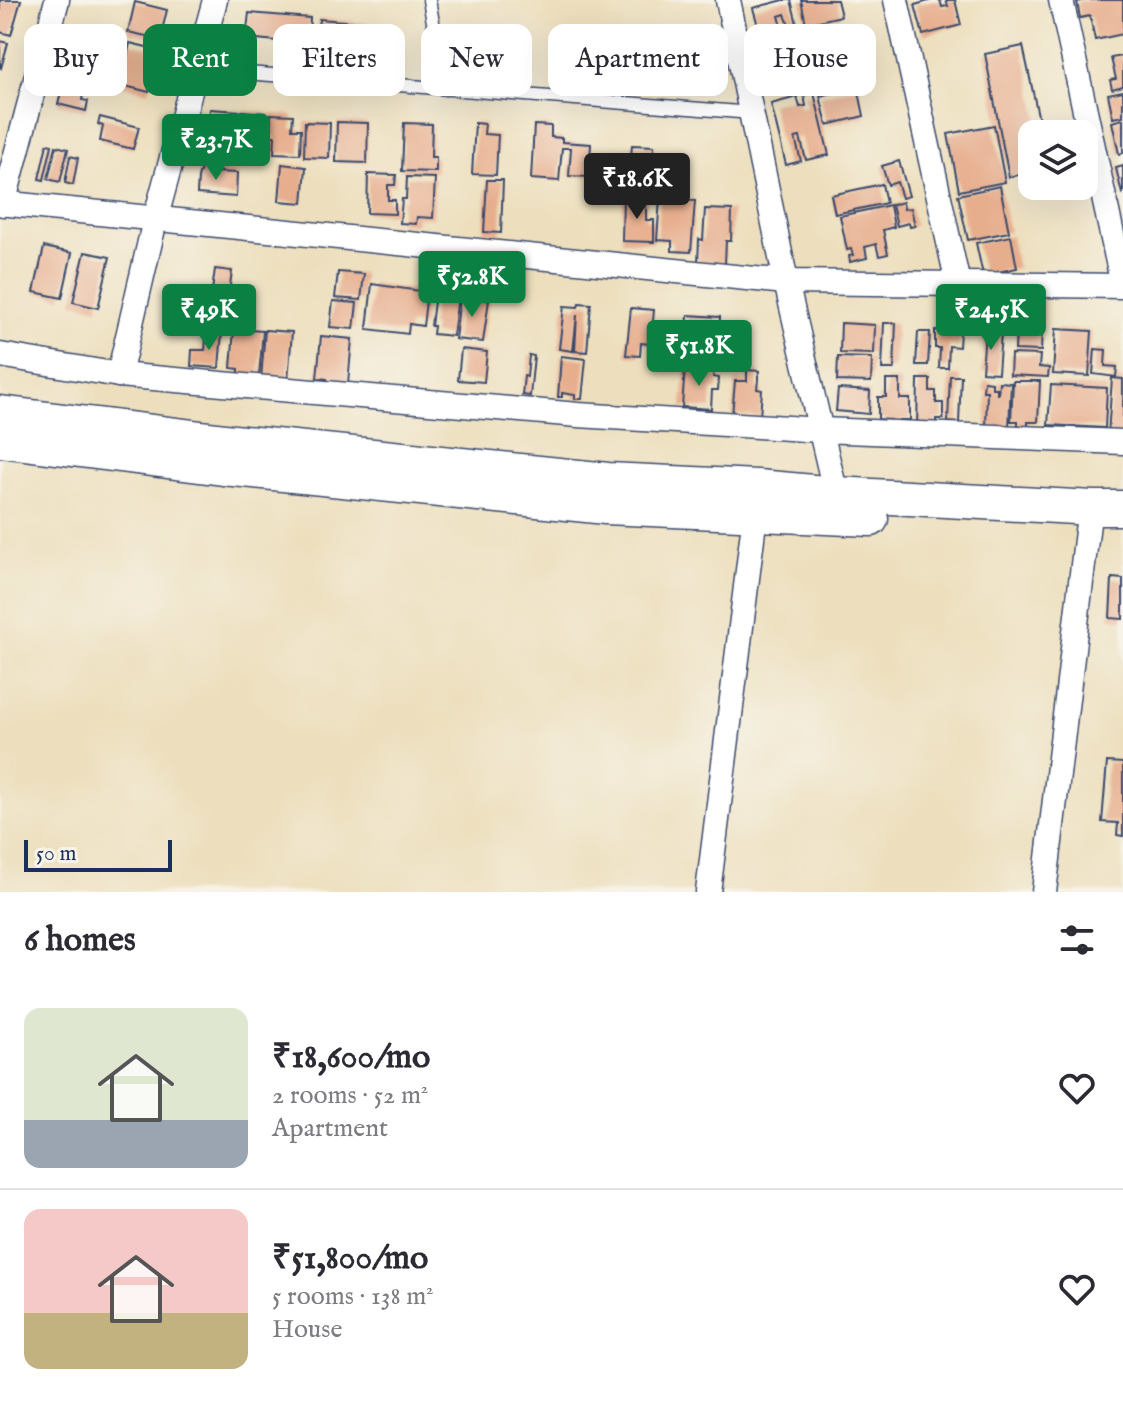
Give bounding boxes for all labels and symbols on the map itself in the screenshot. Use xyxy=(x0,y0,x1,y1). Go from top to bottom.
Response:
pin: ₹23.7K xyxy=(151,114,281,182)
pin: ₹18.6K xyxy=(572,153,702,221)
pin: ₹52.8K xyxy=(407,251,537,319)
pin: ₹49K xyxy=(162,284,256,352)
pin: ₹24.5K xyxy=(926,284,1056,352)
pin: ₹51.8K xyxy=(634,320,764,388)
scale bar xyxy=(24,836,172,872)

